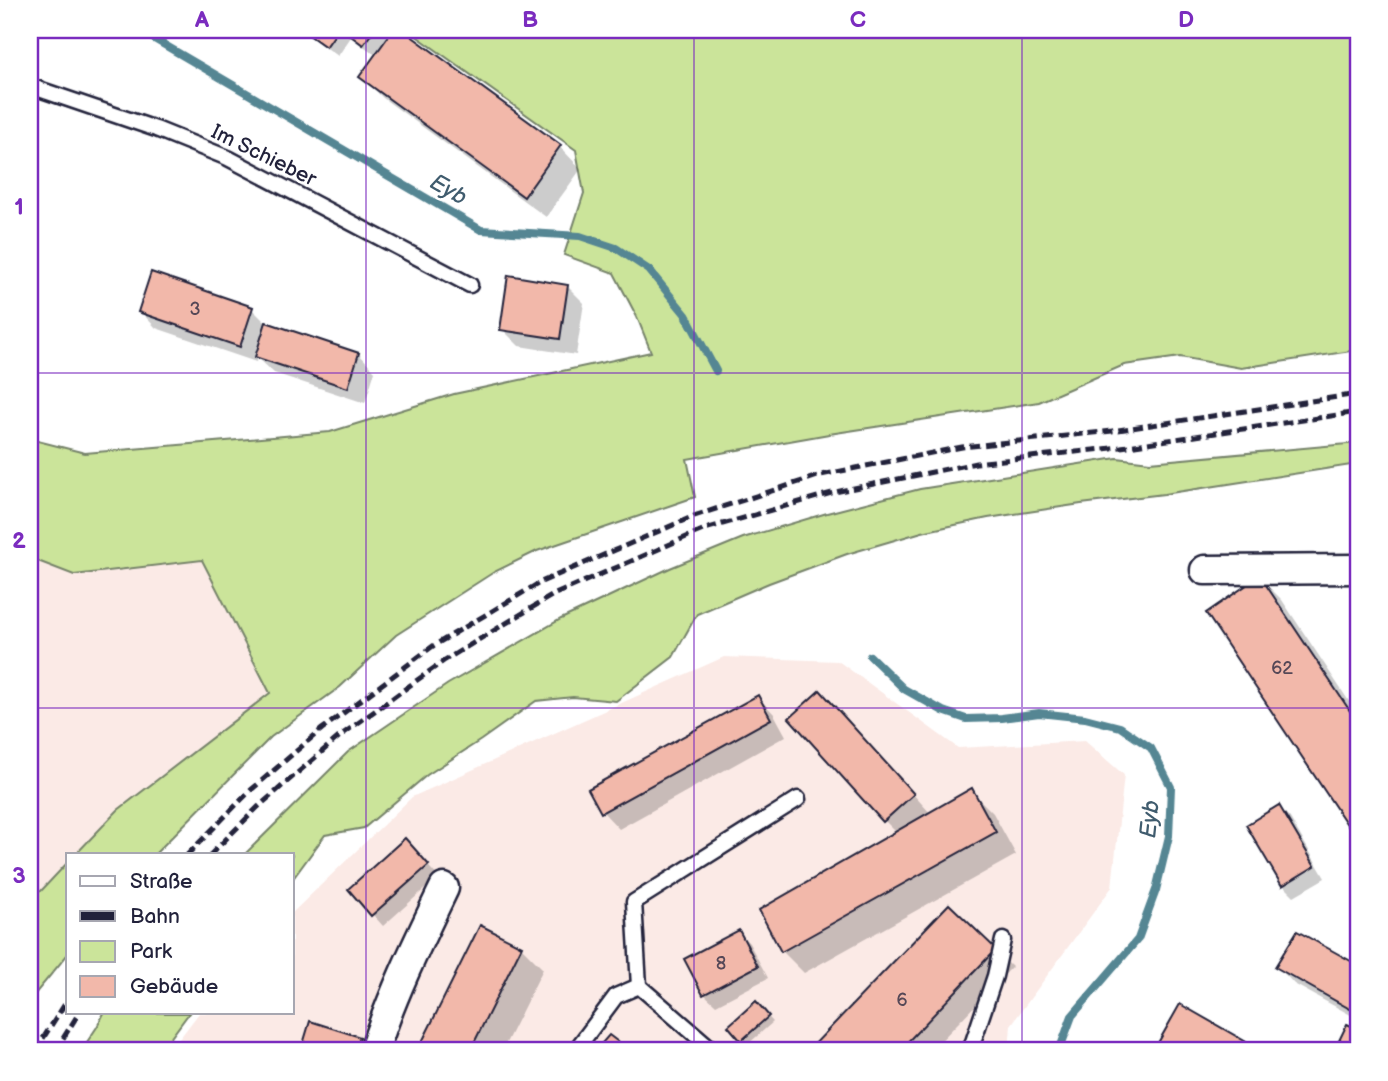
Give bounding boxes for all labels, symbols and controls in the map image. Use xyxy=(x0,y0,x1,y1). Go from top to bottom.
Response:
text: A xyxy=(194,6,210,34)
text: B xyxy=(522,6,538,34)
text: C xyxy=(850,6,866,34)
text: D xyxy=(1178,6,1194,34)
street label: Im Schieber xyxy=(207,119,321,192)
water label: Eyb xyxy=(425,168,472,212)
text: 1 xyxy=(14,193,24,221)
house number: 3 xyxy=(189,299,201,320)
text: 2 xyxy=(12,527,26,555)
house number: 62 xyxy=(1271,658,1293,679)
water label: Eyb xyxy=(1134,799,1166,840)
legend xyxy=(66,853,294,1014)
text: 3 xyxy=(12,862,26,890)
text: Straße xyxy=(130,869,192,894)
text: Bahn xyxy=(130,904,180,929)
text: Park xyxy=(130,939,173,964)
house number: 8 xyxy=(716,953,726,974)
text: Gebäude xyxy=(130,974,218,999)
house number: 6 xyxy=(897,990,908,1011)

